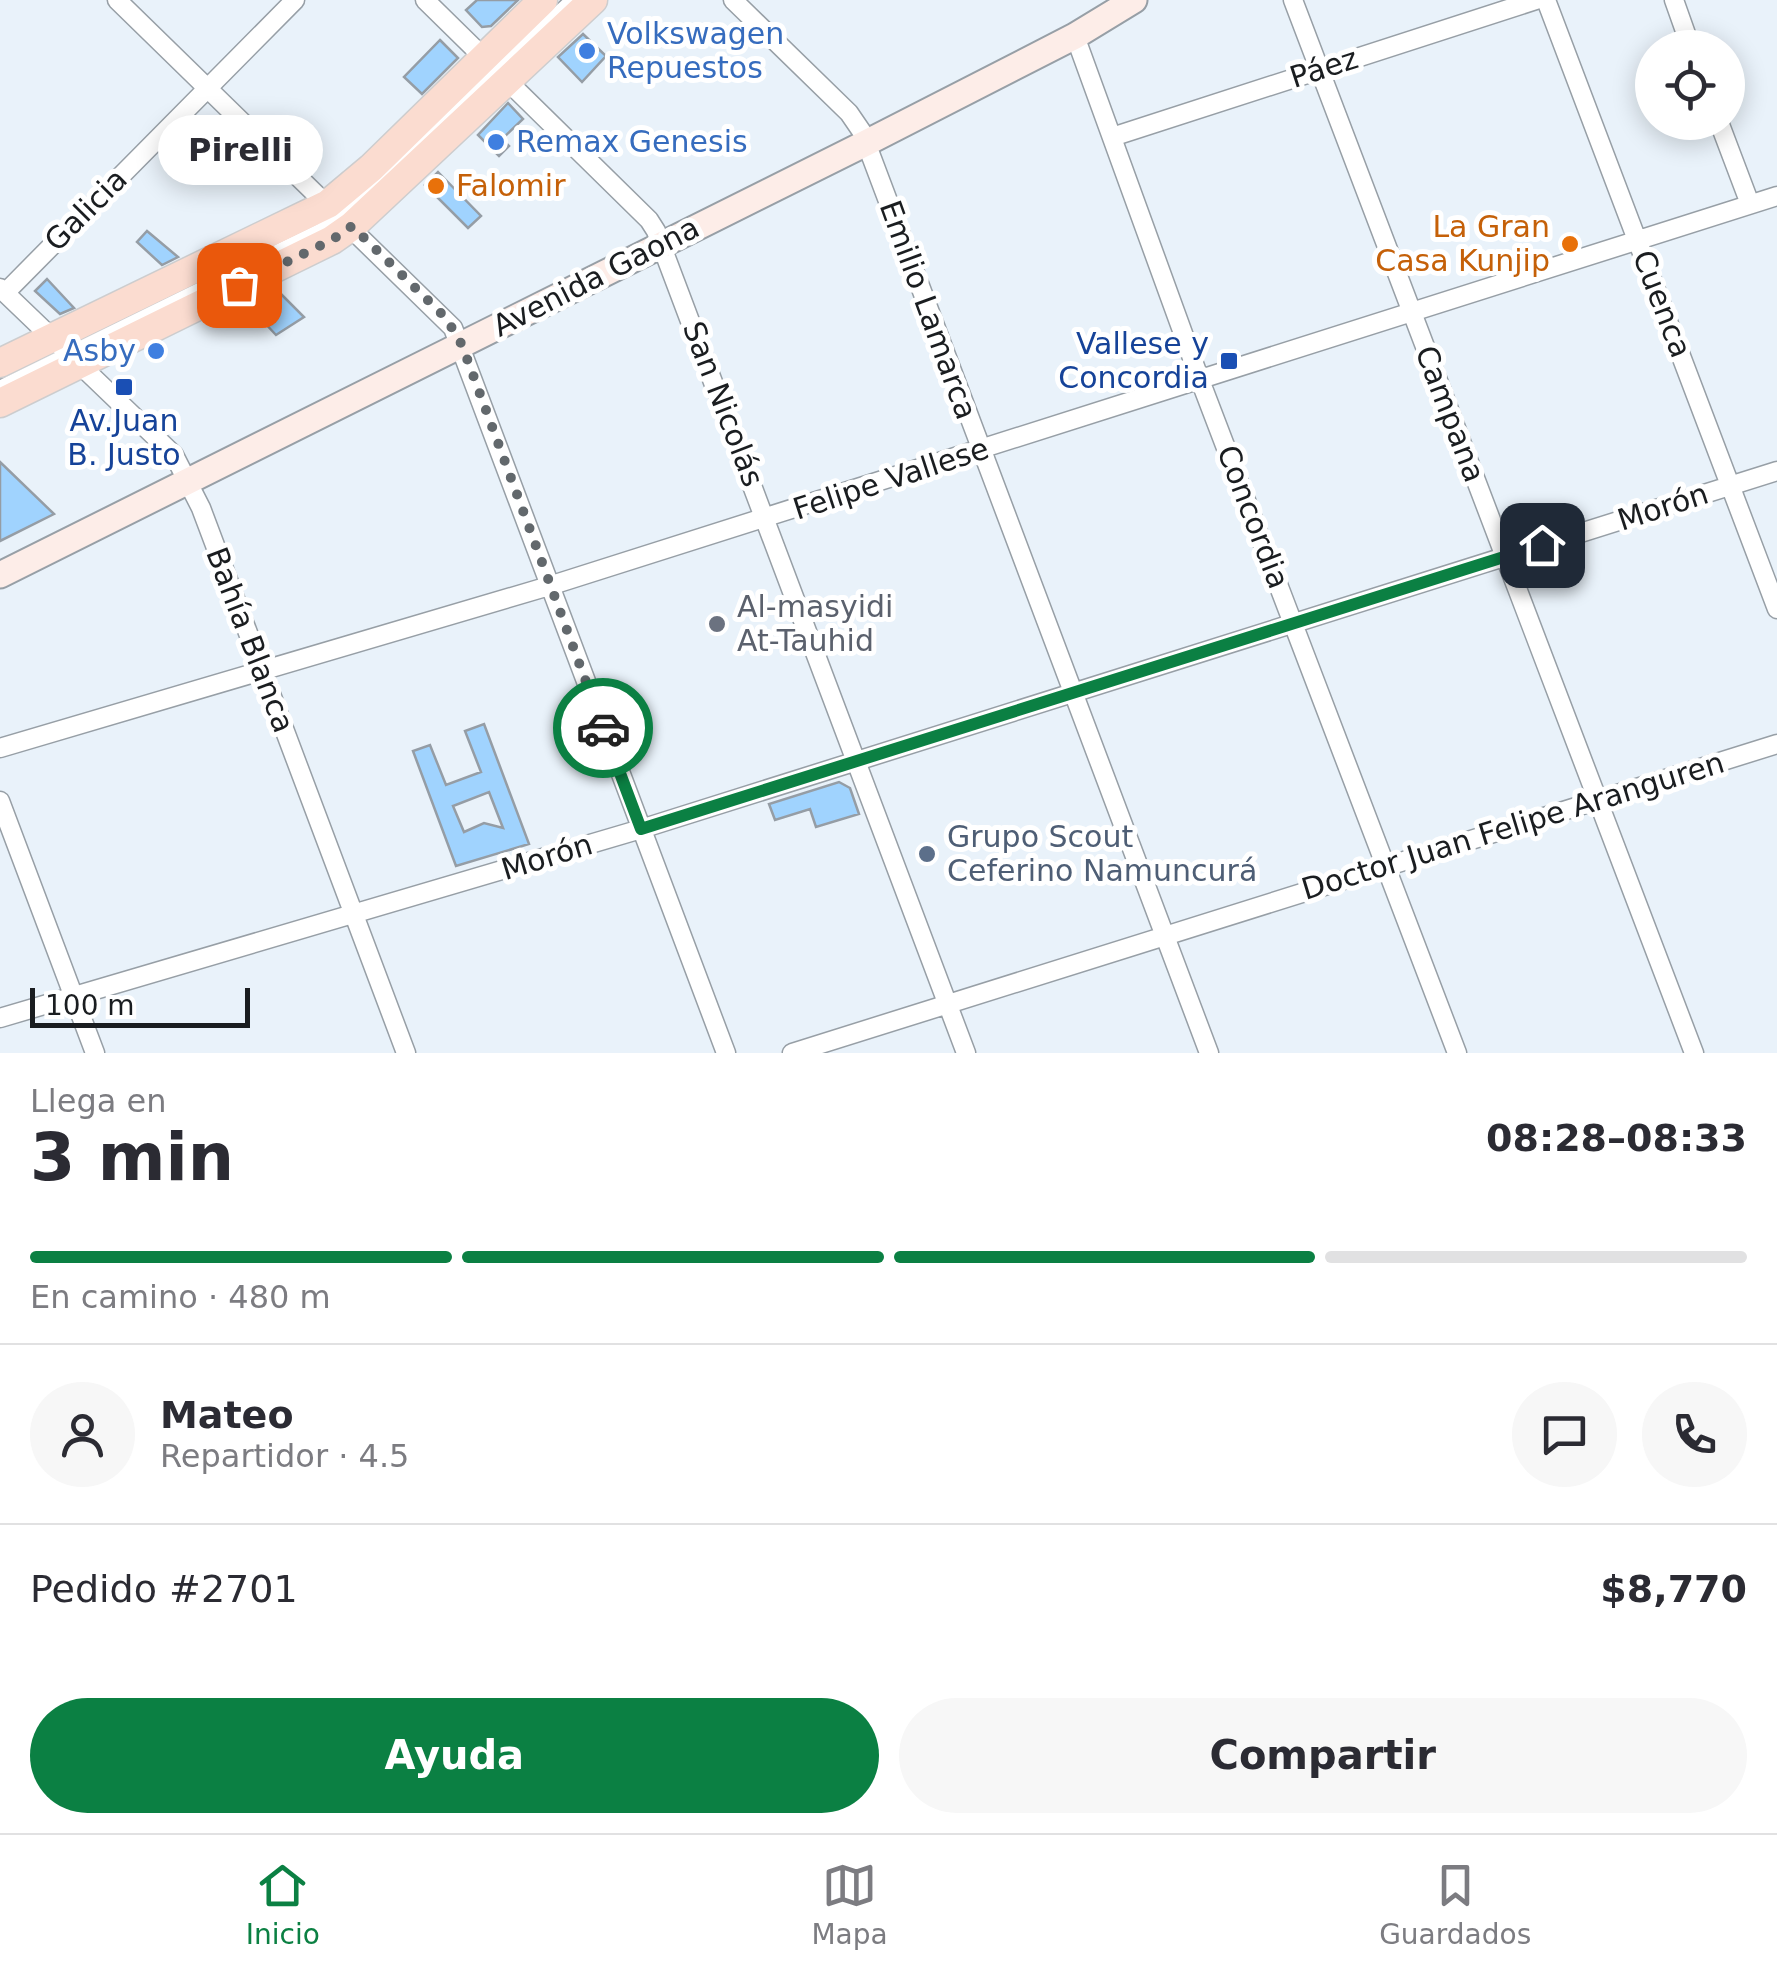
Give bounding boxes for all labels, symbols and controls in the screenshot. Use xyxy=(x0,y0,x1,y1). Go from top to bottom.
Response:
place label: Volkswagen Repuestos xyxy=(607,16,784,85)
map controls xyxy=(1635,30,1745,140)
button: locate xyxy=(1635,30,1745,140)
marker: Volkswagen Repuestos xyxy=(576,40,598,62)
street label: Páez xyxy=(1285,40,1362,95)
callout: Pirelli xyxy=(156,115,322,185)
place label: Remax Genesis xyxy=(516,124,748,159)
text: Pirelli xyxy=(188,131,293,169)
marker: Remax Genesis xyxy=(485,131,507,153)
street label: Galicia xyxy=(37,161,134,258)
place label: Falomir xyxy=(456,168,566,203)
marker: Falomir xyxy=(425,175,447,197)
street label: Emilio Lamarca xyxy=(873,196,984,424)
place label: La Gran Casa Kunjip xyxy=(1375,209,1550,278)
street label: Avenida Gaona xyxy=(487,210,705,344)
marker: La Gran Casa Kunjip xyxy=(1559,233,1581,255)
pin xyxy=(197,243,282,328)
street label: Cuenca xyxy=(1626,245,1699,363)
icon: bag xyxy=(212,258,267,313)
street label: San Nicolás xyxy=(676,316,771,491)
place label: Vallese y Concordia xyxy=(1058,326,1209,395)
place label: Asby xyxy=(63,333,136,368)
marker: Asby xyxy=(145,340,167,362)
street label: Campana xyxy=(1408,341,1492,487)
marker: Vallese y Concordia xyxy=(1218,350,1240,372)
marker: Av.Juan B. Justo xyxy=(113,376,135,398)
place label: Av.Juan B. Justo xyxy=(67,403,181,472)
street label: Felipe Vallese xyxy=(789,430,993,527)
street label: Concordia xyxy=(1210,440,1297,593)
street label: Morón xyxy=(1613,475,1713,538)
pin xyxy=(1500,503,1585,588)
icon: home xyxy=(1515,518,1570,573)
street label: Bahía Blanca xyxy=(199,542,302,737)
place label: Al-masyidi At-Tauhid xyxy=(737,589,893,658)
marker: Al-masyidi At-Tauhid xyxy=(706,613,728,635)
courier xyxy=(553,678,653,778)
icon: car xyxy=(576,701,631,756)
street label: Doctor Juan Felipe Aranguren xyxy=(1297,744,1728,907)
place label: Grupo Scout Ceferino Namuncurá xyxy=(947,819,1257,888)
street label: Morón xyxy=(497,826,597,887)
marker: Grupo Scout Ceferino Namuncurá xyxy=(916,843,938,865)
scale bar xyxy=(30,983,250,1028)
text: 100 m xyxy=(45,989,135,1022)
text: Llega en xyxy=(30,1082,166,1120)
text: 08:28–08:33 xyxy=(1486,1116,1747,1160)
text: 3 min xyxy=(30,1120,234,1195)
text: En camino · 480 m xyxy=(30,1278,331,1316)
button: person xyxy=(30,1382,135,1487)
button: chat xyxy=(1512,1382,1617,1487)
button: phone xyxy=(1642,1382,1747,1487)
text: Mateo xyxy=(160,1393,294,1437)
text: Repartidor · 4.5 xyxy=(160,1437,409,1475)
text: Pedido #2701 xyxy=(30,1567,298,1611)
text: $8,770 xyxy=(1600,1567,1747,1611)
button: Ayuda xyxy=(30,1698,879,1813)
button: Compartir xyxy=(899,1698,1747,1813)
tab: Inicio xyxy=(246,1858,320,1951)
tab: Mapa xyxy=(811,1858,888,1951)
tab: Guardados xyxy=(1379,1858,1531,1951)

